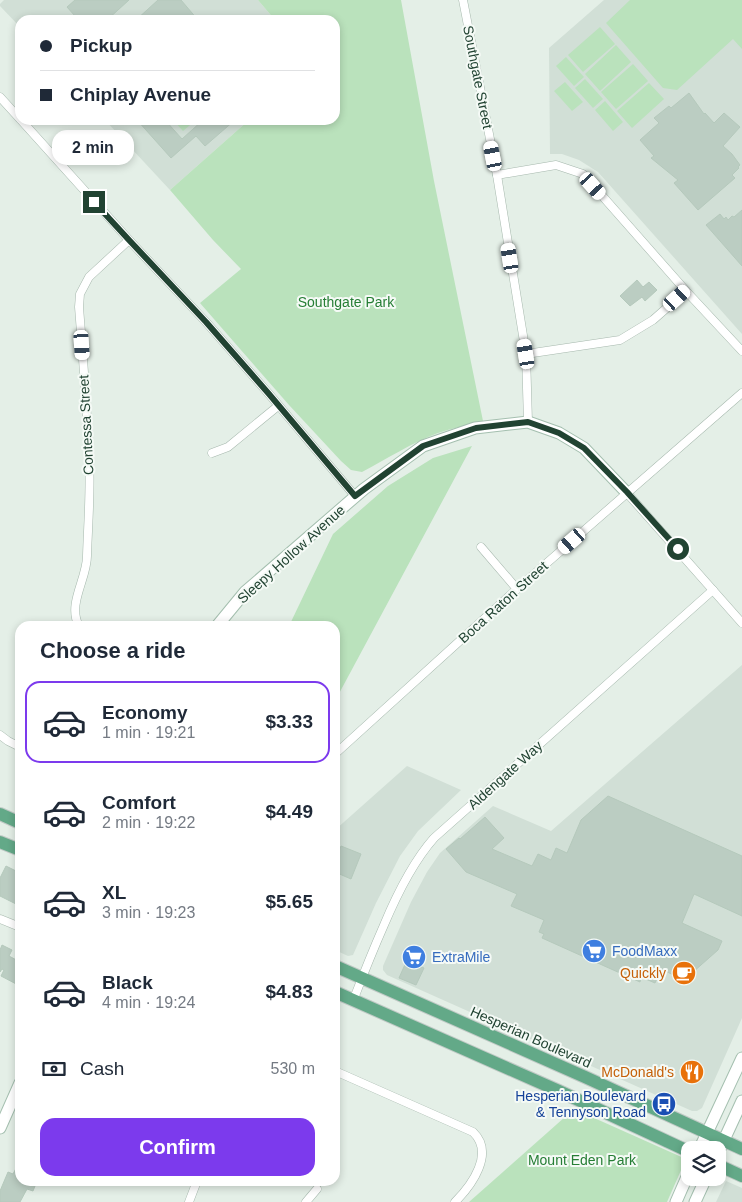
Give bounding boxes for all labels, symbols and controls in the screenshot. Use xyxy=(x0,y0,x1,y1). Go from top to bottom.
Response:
street label: Southgate Street xyxy=(460,24,496,130)
text: Pickup xyxy=(70,35,132,56)
text: Chiplay Avenue xyxy=(70,84,211,105)
callout: 2 min xyxy=(53,130,135,164)
text: 2 min xyxy=(72,139,114,156)
car xyxy=(482,140,503,172)
car xyxy=(577,170,608,202)
route end xyxy=(83,191,105,213)
car xyxy=(500,242,519,274)
car xyxy=(660,282,693,314)
park label: Southgate Park xyxy=(298,294,395,310)
car xyxy=(73,330,90,360)
car xyxy=(516,338,535,370)
street label: Contessa Street xyxy=(75,374,97,476)
street label: Sleepy Hollow Avenue xyxy=(234,501,348,606)
car xyxy=(555,525,588,557)
route start xyxy=(667,538,689,560)
street label: Boca Raton Street xyxy=(455,558,551,646)
text: Choose a ride xyxy=(40,638,185,663)
icon: car xyxy=(42,700,87,745)
text: Economy xyxy=(102,702,188,723)
text: $3.33 xyxy=(265,711,313,732)
text: 1 min · 19:21 xyxy=(102,724,195,741)
street label: Aldengate Way xyxy=(465,737,545,813)
icon: car xyxy=(42,790,87,835)
text: Comfort xyxy=(102,792,176,813)
text: $4.49 xyxy=(265,801,313,822)
text: 2 min · 19:22 xyxy=(102,814,195,831)
icon: car xyxy=(42,880,87,925)
text: XL xyxy=(102,882,126,903)
text: $5.65 xyxy=(265,891,313,912)
text: 3 min · 19:23 xyxy=(102,904,195,921)
supermarket icon: FoodMaxx xyxy=(581,938,607,964)
place label: FoodMaxx xyxy=(612,943,677,959)
supermarket icon: ExtraMile xyxy=(401,944,427,970)
place label: ExtraMile xyxy=(432,949,491,965)
cafe icon: Quickly xyxy=(671,960,697,986)
place label: Quickly xyxy=(620,965,666,981)
icon: car xyxy=(42,970,87,1015)
text: Black xyxy=(102,972,153,993)
text: $4.83 xyxy=(265,981,313,1002)
text: 4 min · 19:24 xyxy=(102,994,195,1011)
street label: Hesperian Boulevard xyxy=(468,1003,594,1071)
icon: cash xyxy=(40,1055,68,1083)
text: Cash xyxy=(80,1058,124,1079)
restaurant icon: McDonald's xyxy=(679,1059,705,1085)
text: 530 m xyxy=(271,1060,315,1077)
place label: McDonald's xyxy=(601,1064,674,1080)
place label: Hesperian Boulevard & Tennyson Road xyxy=(515,1088,646,1120)
bus stop icon: Hesperian Boulevard & Tennyson Road xyxy=(651,1091,677,1117)
button: Confirm xyxy=(40,1118,315,1176)
map controls xyxy=(681,1141,726,1186)
button: layers xyxy=(681,1141,726,1186)
park label: Mount Eden Park xyxy=(528,1152,637,1168)

